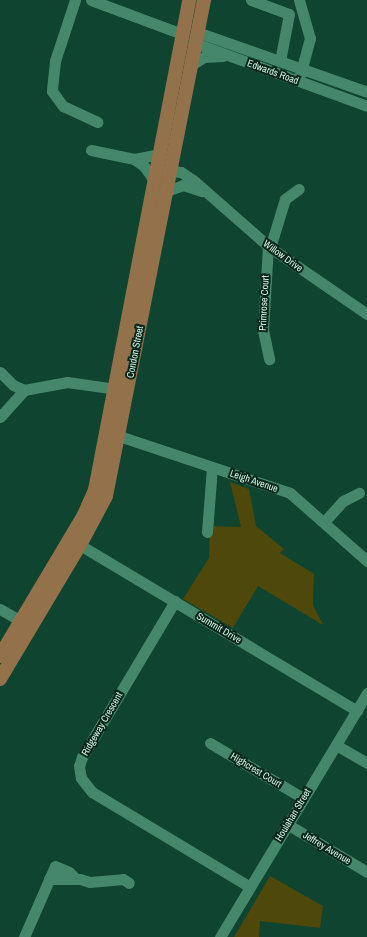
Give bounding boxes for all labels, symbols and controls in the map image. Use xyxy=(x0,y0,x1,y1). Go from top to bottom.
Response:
street label: Edwards Road xyxy=(246,57,300,87)
street label: Willow Drive xyxy=(261,238,305,274)
street label: Primrose Court xyxy=(257,275,271,331)
street label: Condon Street xyxy=(124,325,146,379)
street label: Leigh Avenue xyxy=(228,467,280,495)
street label: Summit Drive xyxy=(194,610,244,646)
street label: Ridgeway Crescent xyxy=(79,690,125,758)
street label: Highcrest Court xyxy=(228,750,284,790)
street label: Houlahan Street xyxy=(273,787,313,843)
street label: Jeffrey Avenue xyxy=(301,829,353,867)

